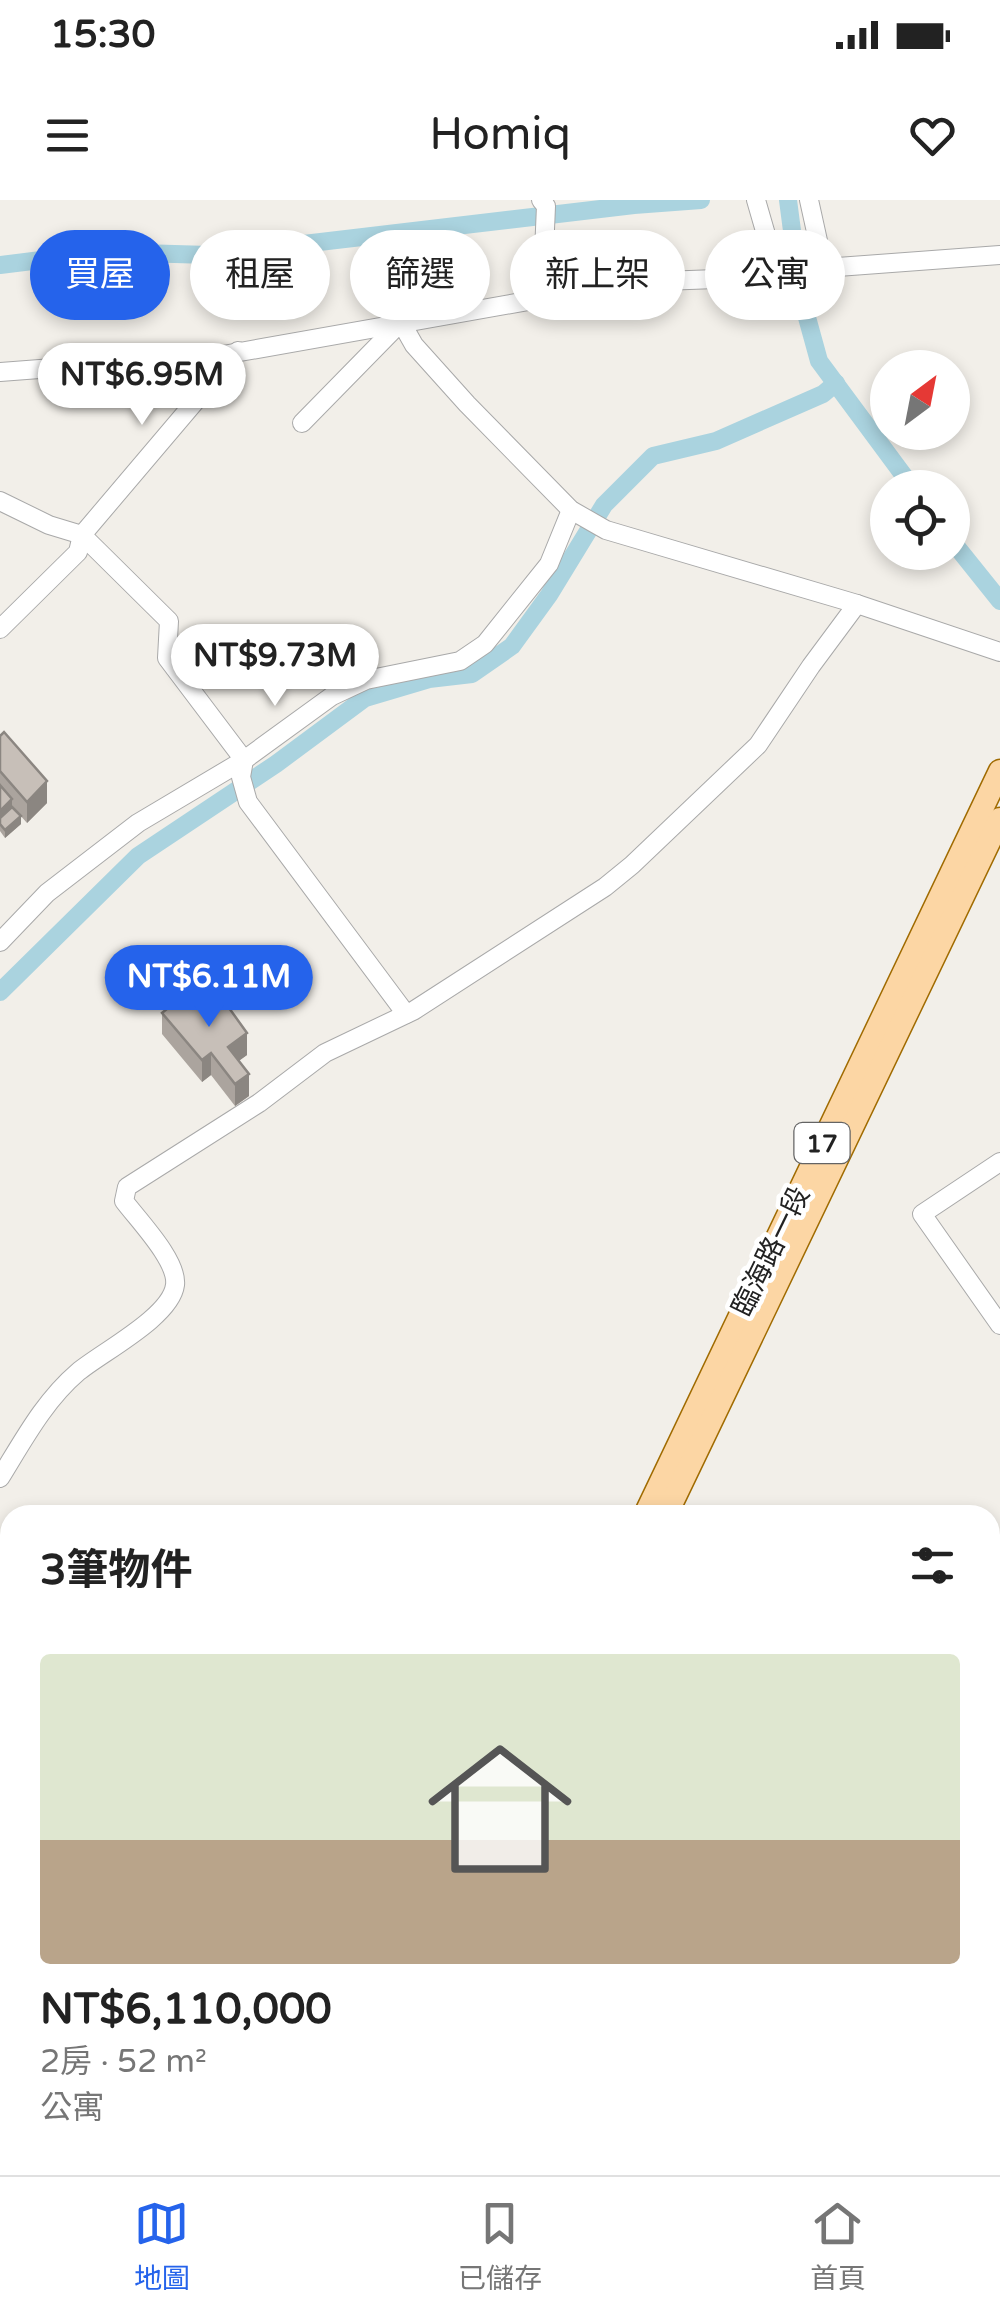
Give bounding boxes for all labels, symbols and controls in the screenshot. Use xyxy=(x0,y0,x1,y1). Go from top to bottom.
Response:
text: 15:30 xyxy=(50,12,155,58)
icon: menu xyxy=(40,108,95,163)
text: Homiq xyxy=(429,108,571,162)
icon: heart xyxy=(905,108,960,163)
chip: 買屋 xyxy=(30,230,170,320)
chip: 租屋 xyxy=(190,230,330,320)
chip: 篩選 xyxy=(350,230,490,320)
chip: 新上架 xyxy=(510,230,685,320)
chip: 公寓 xyxy=(705,230,845,320)
pin: NT$6.95M xyxy=(39,343,245,428)
north arrow xyxy=(870,350,970,450)
map controls xyxy=(870,350,970,570)
text: NT$6.95M xyxy=(60,356,224,394)
button: locate xyxy=(870,470,970,570)
pin: NT$9.73M xyxy=(172,624,378,709)
text: NT$9.73M xyxy=(193,637,357,675)
pin: NT$6.11M xyxy=(106,945,312,1030)
text: NT$6.11M xyxy=(127,958,291,996)
road number: 17 xyxy=(794,1123,850,1163)
street label: 臨海路一段 xyxy=(725,1181,817,1322)
icon: filters xyxy=(905,1538,960,1593)
text: 3筆物件 xyxy=(40,1545,192,1596)
icon: home xyxy=(410,1719,590,1899)
text: NT$6,110,000 xyxy=(40,1984,332,2035)
text: 2房 · 52 m² xyxy=(40,2043,207,2081)
text: 公寓 xyxy=(40,2089,104,2127)
tab: 地圖 xyxy=(134,2196,190,2296)
tab: 已儲存 xyxy=(458,2196,542,2296)
tab: 首頁 xyxy=(810,2196,866,2296)

